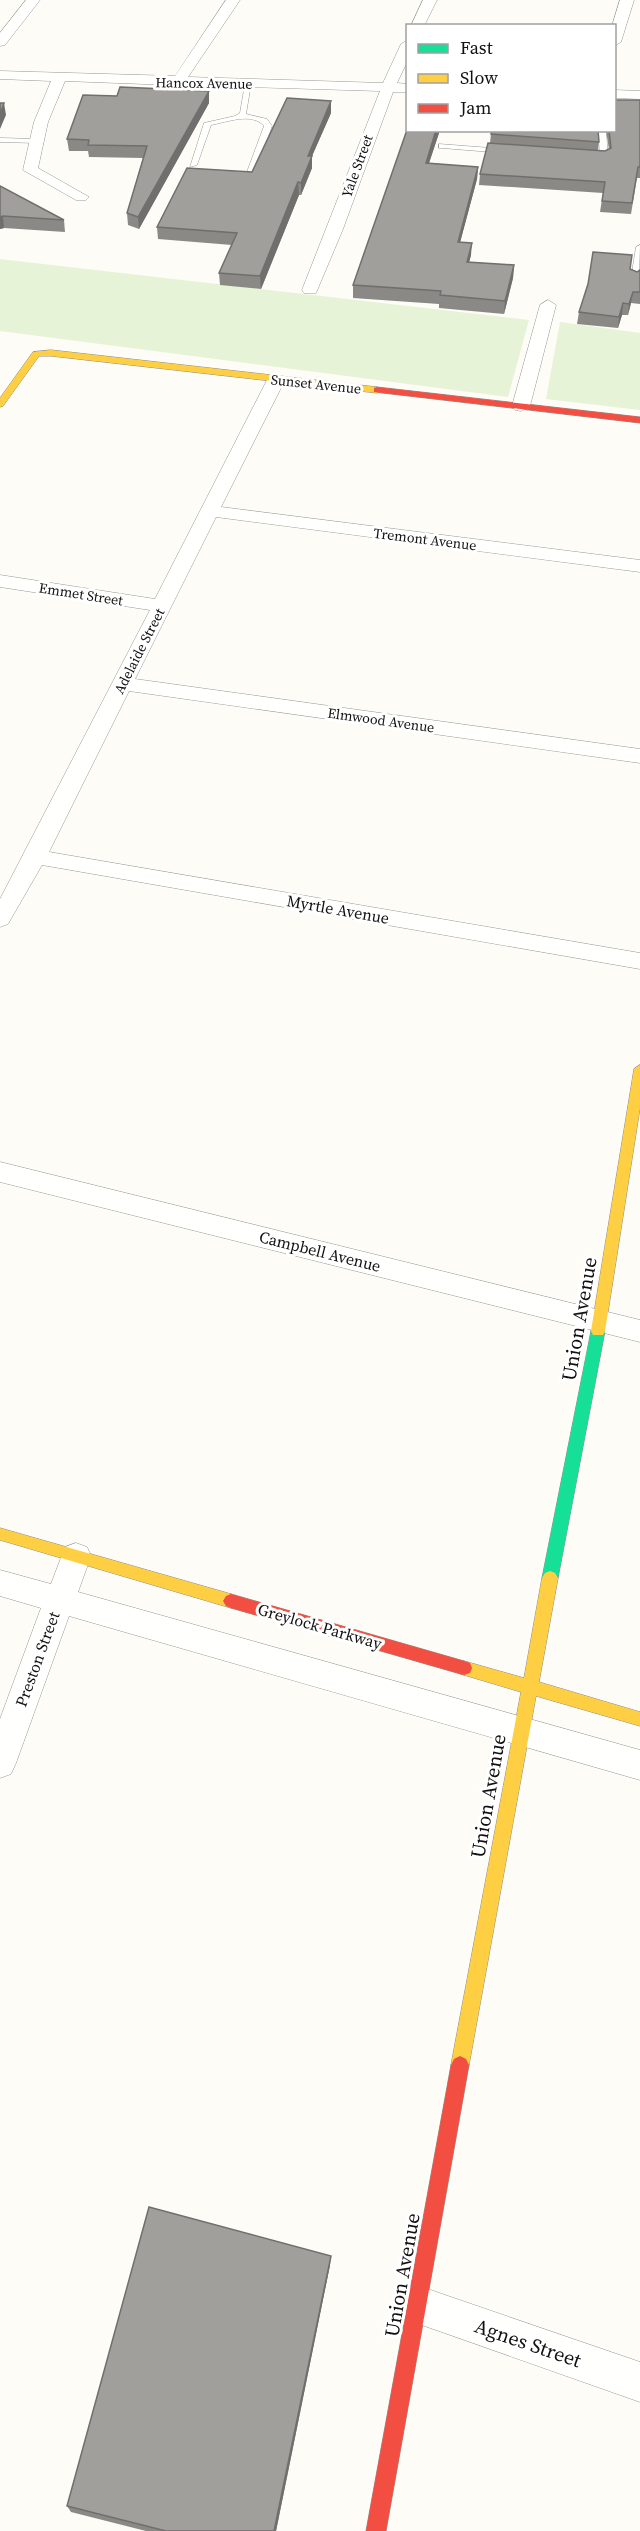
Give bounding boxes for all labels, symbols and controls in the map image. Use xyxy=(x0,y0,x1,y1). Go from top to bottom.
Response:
legend xyxy=(406,24,616,132)
text: Fast xyxy=(460,35,493,60)
text: Slow xyxy=(460,65,498,90)
street label: Hancox Avenue xyxy=(155,72,253,94)
text: Jam xyxy=(459,95,492,120)
street label: Yale Street xyxy=(336,131,378,200)
street label: Sunset Avenue xyxy=(270,369,362,399)
street label: Tremont Avenue xyxy=(372,523,478,555)
street label: Emmet Street xyxy=(38,577,125,611)
street label: Adelaide Street xyxy=(109,604,169,697)
street label: Elmwood Avenue xyxy=(326,703,436,737)
street label: Myrtle Avenue xyxy=(285,889,391,929)
street label: Campbell Avenue xyxy=(257,1225,383,1277)
street label: Union Avenue xyxy=(554,1255,604,1383)
street label: Greylock Parkway xyxy=(255,1598,385,1654)
street label: Preston Street xyxy=(10,1608,65,1710)
street label: Union Avenue xyxy=(463,1732,513,1860)
street label: Union Avenue xyxy=(377,2211,427,2339)
street label: Agnes Street xyxy=(471,2312,586,2374)

